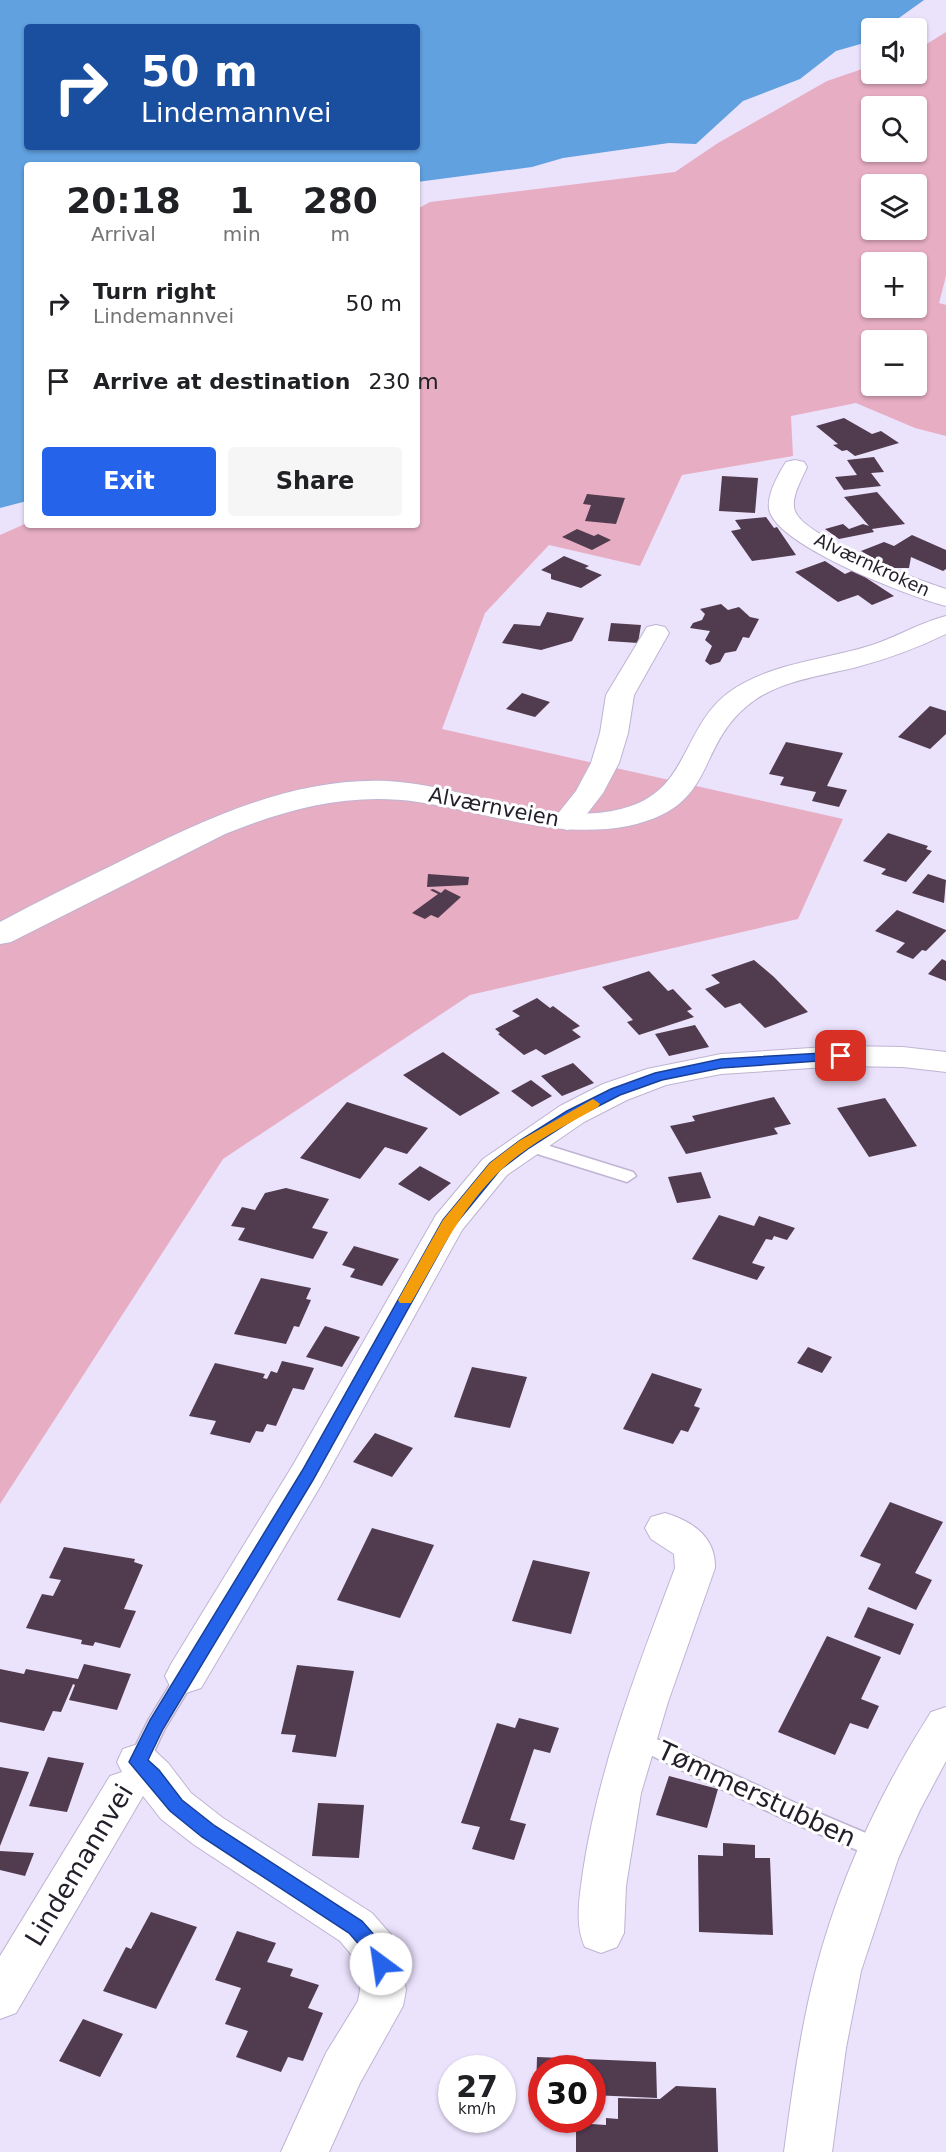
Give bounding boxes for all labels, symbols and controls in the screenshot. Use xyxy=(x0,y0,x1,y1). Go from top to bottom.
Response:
map controls xyxy=(861,18,927,396)
button: sound xyxy=(861,18,927,84)
text: 50 m xyxy=(141,47,258,96)
icon: right xyxy=(42,48,120,126)
button: search xyxy=(861,96,927,162)
text: Lindemannvei xyxy=(141,97,332,128)
button: layers xyxy=(861,174,927,240)
text: 20:18 xyxy=(66,180,181,221)
text: 1 xyxy=(229,180,254,221)
text: 280 xyxy=(303,180,378,221)
text: Arrival xyxy=(91,222,156,246)
text: min xyxy=(223,222,261,246)
text: m xyxy=(331,222,350,246)
button: + xyxy=(861,252,927,318)
text: Turn right xyxy=(93,279,216,304)
icon: right xyxy=(42,287,75,320)
text: 50 m xyxy=(346,291,402,316)
text: Lindemannvei xyxy=(93,304,234,328)
button: − xyxy=(861,330,927,396)
icon: arrive xyxy=(42,365,75,398)
text: Arrive at destination xyxy=(93,369,350,394)
text: 230 m xyxy=(368,369,439,394)
button: Exit xyxy=(42,447,216,516)
button: Share xyxy=(228,447,402,516)
street label: Alværnkroken xyxy=(811,529,933,600)
street label: Alværnveien xyxy=(427,783,561,831)
pin xyxy=(815,1030,866,1081)
icon: arrive xyxy=(824,1039,857,1072)
street label: Tømmerstubben xyxy=(652,1735,861,1853)
street label: Lindemannvei xyxy=(19,1779,139,1951)
position arrow xyxy=(349,1932,413,1996)
speed limit sign: 30 xyxy=(528,2055,606,2133)
text: 27 xyxy=(456,2069,498,2104)
text: km/h xyxy=(458,2100,496,2118)

